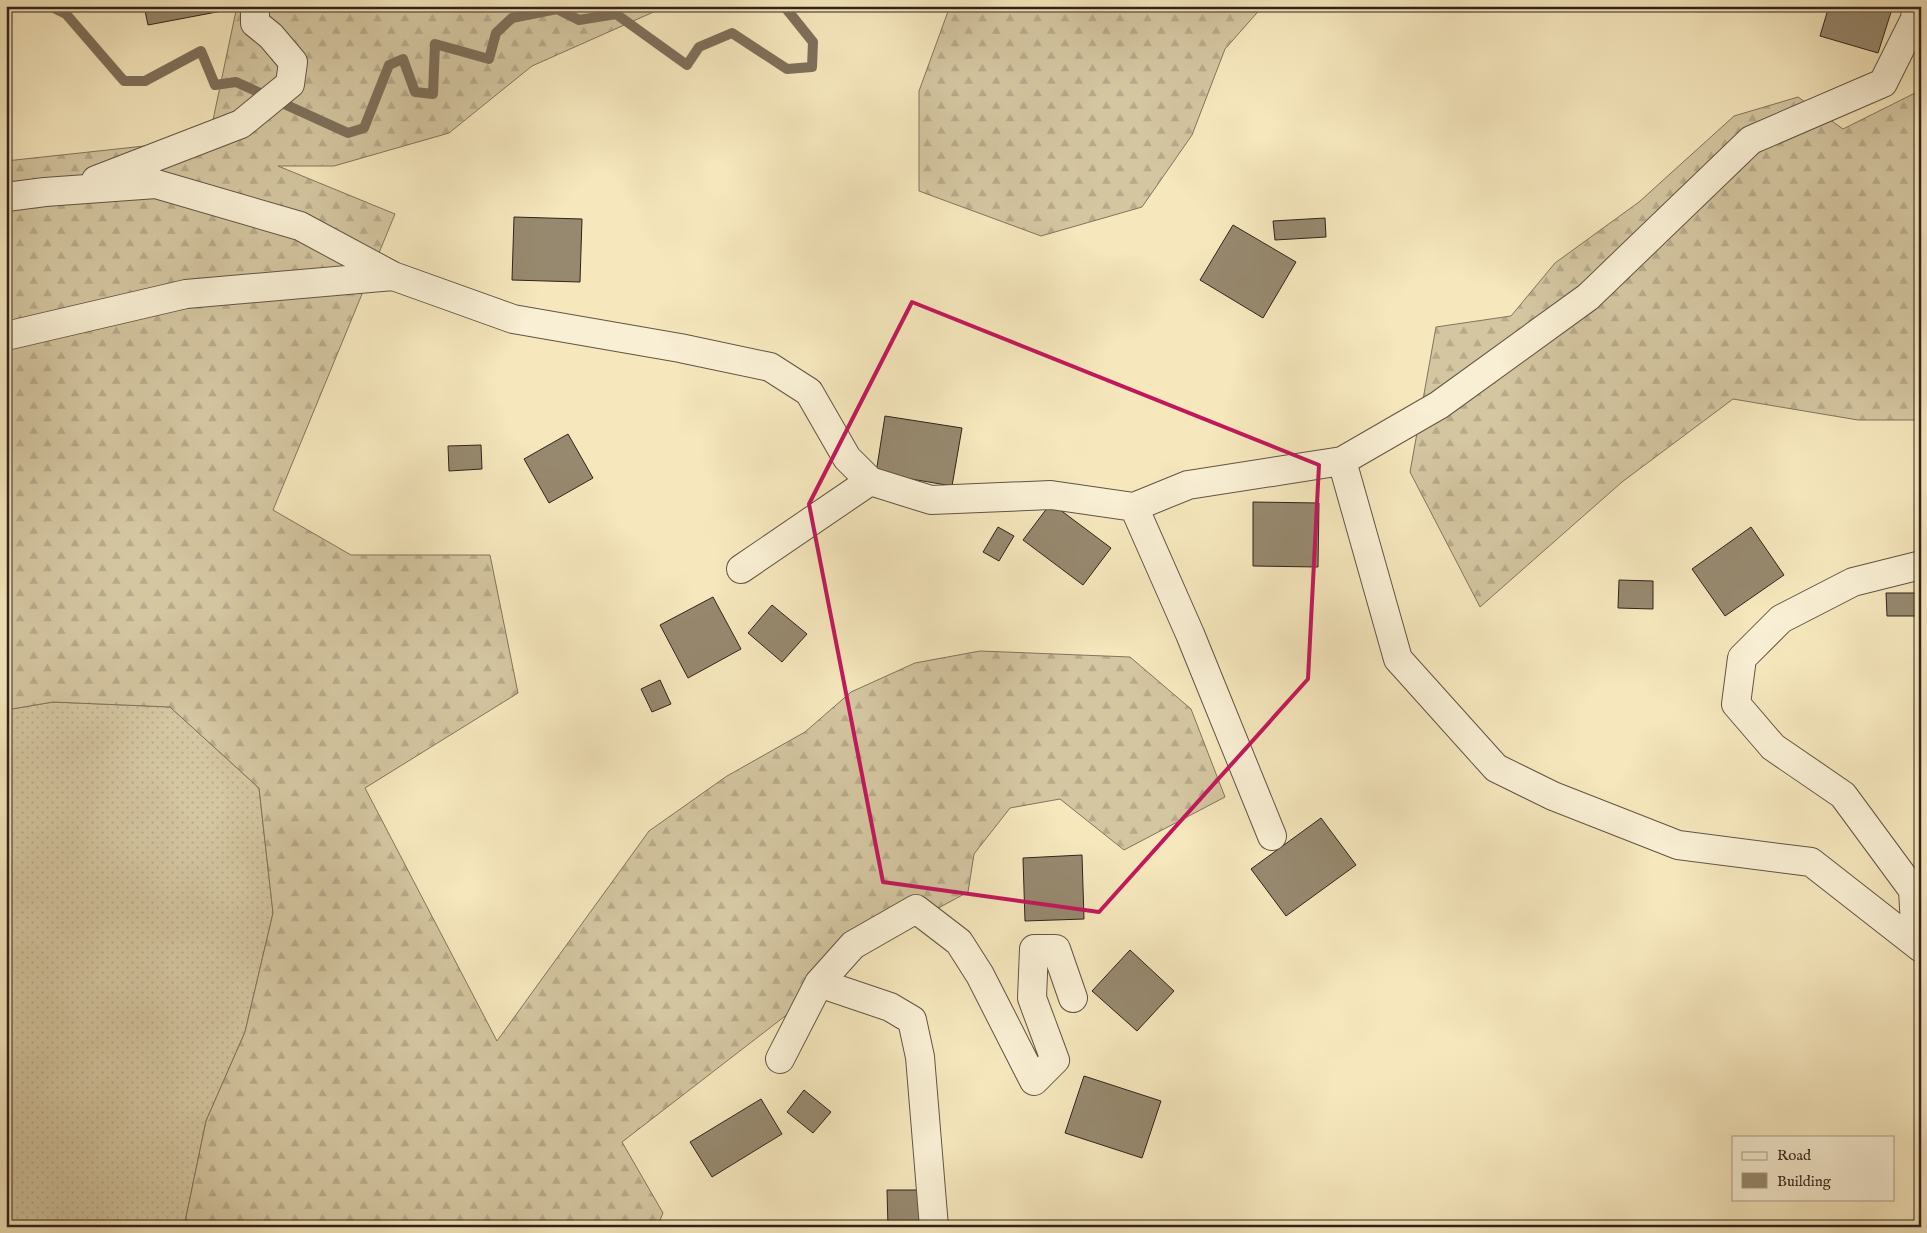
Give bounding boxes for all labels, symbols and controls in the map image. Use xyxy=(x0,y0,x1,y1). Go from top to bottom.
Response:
legend xyxy=(1732,1136,1894,1200)
text: Road xyxy=(1777,1146,1812,1165)
text: Building xyxy=(1777,1172,1832,1191)

